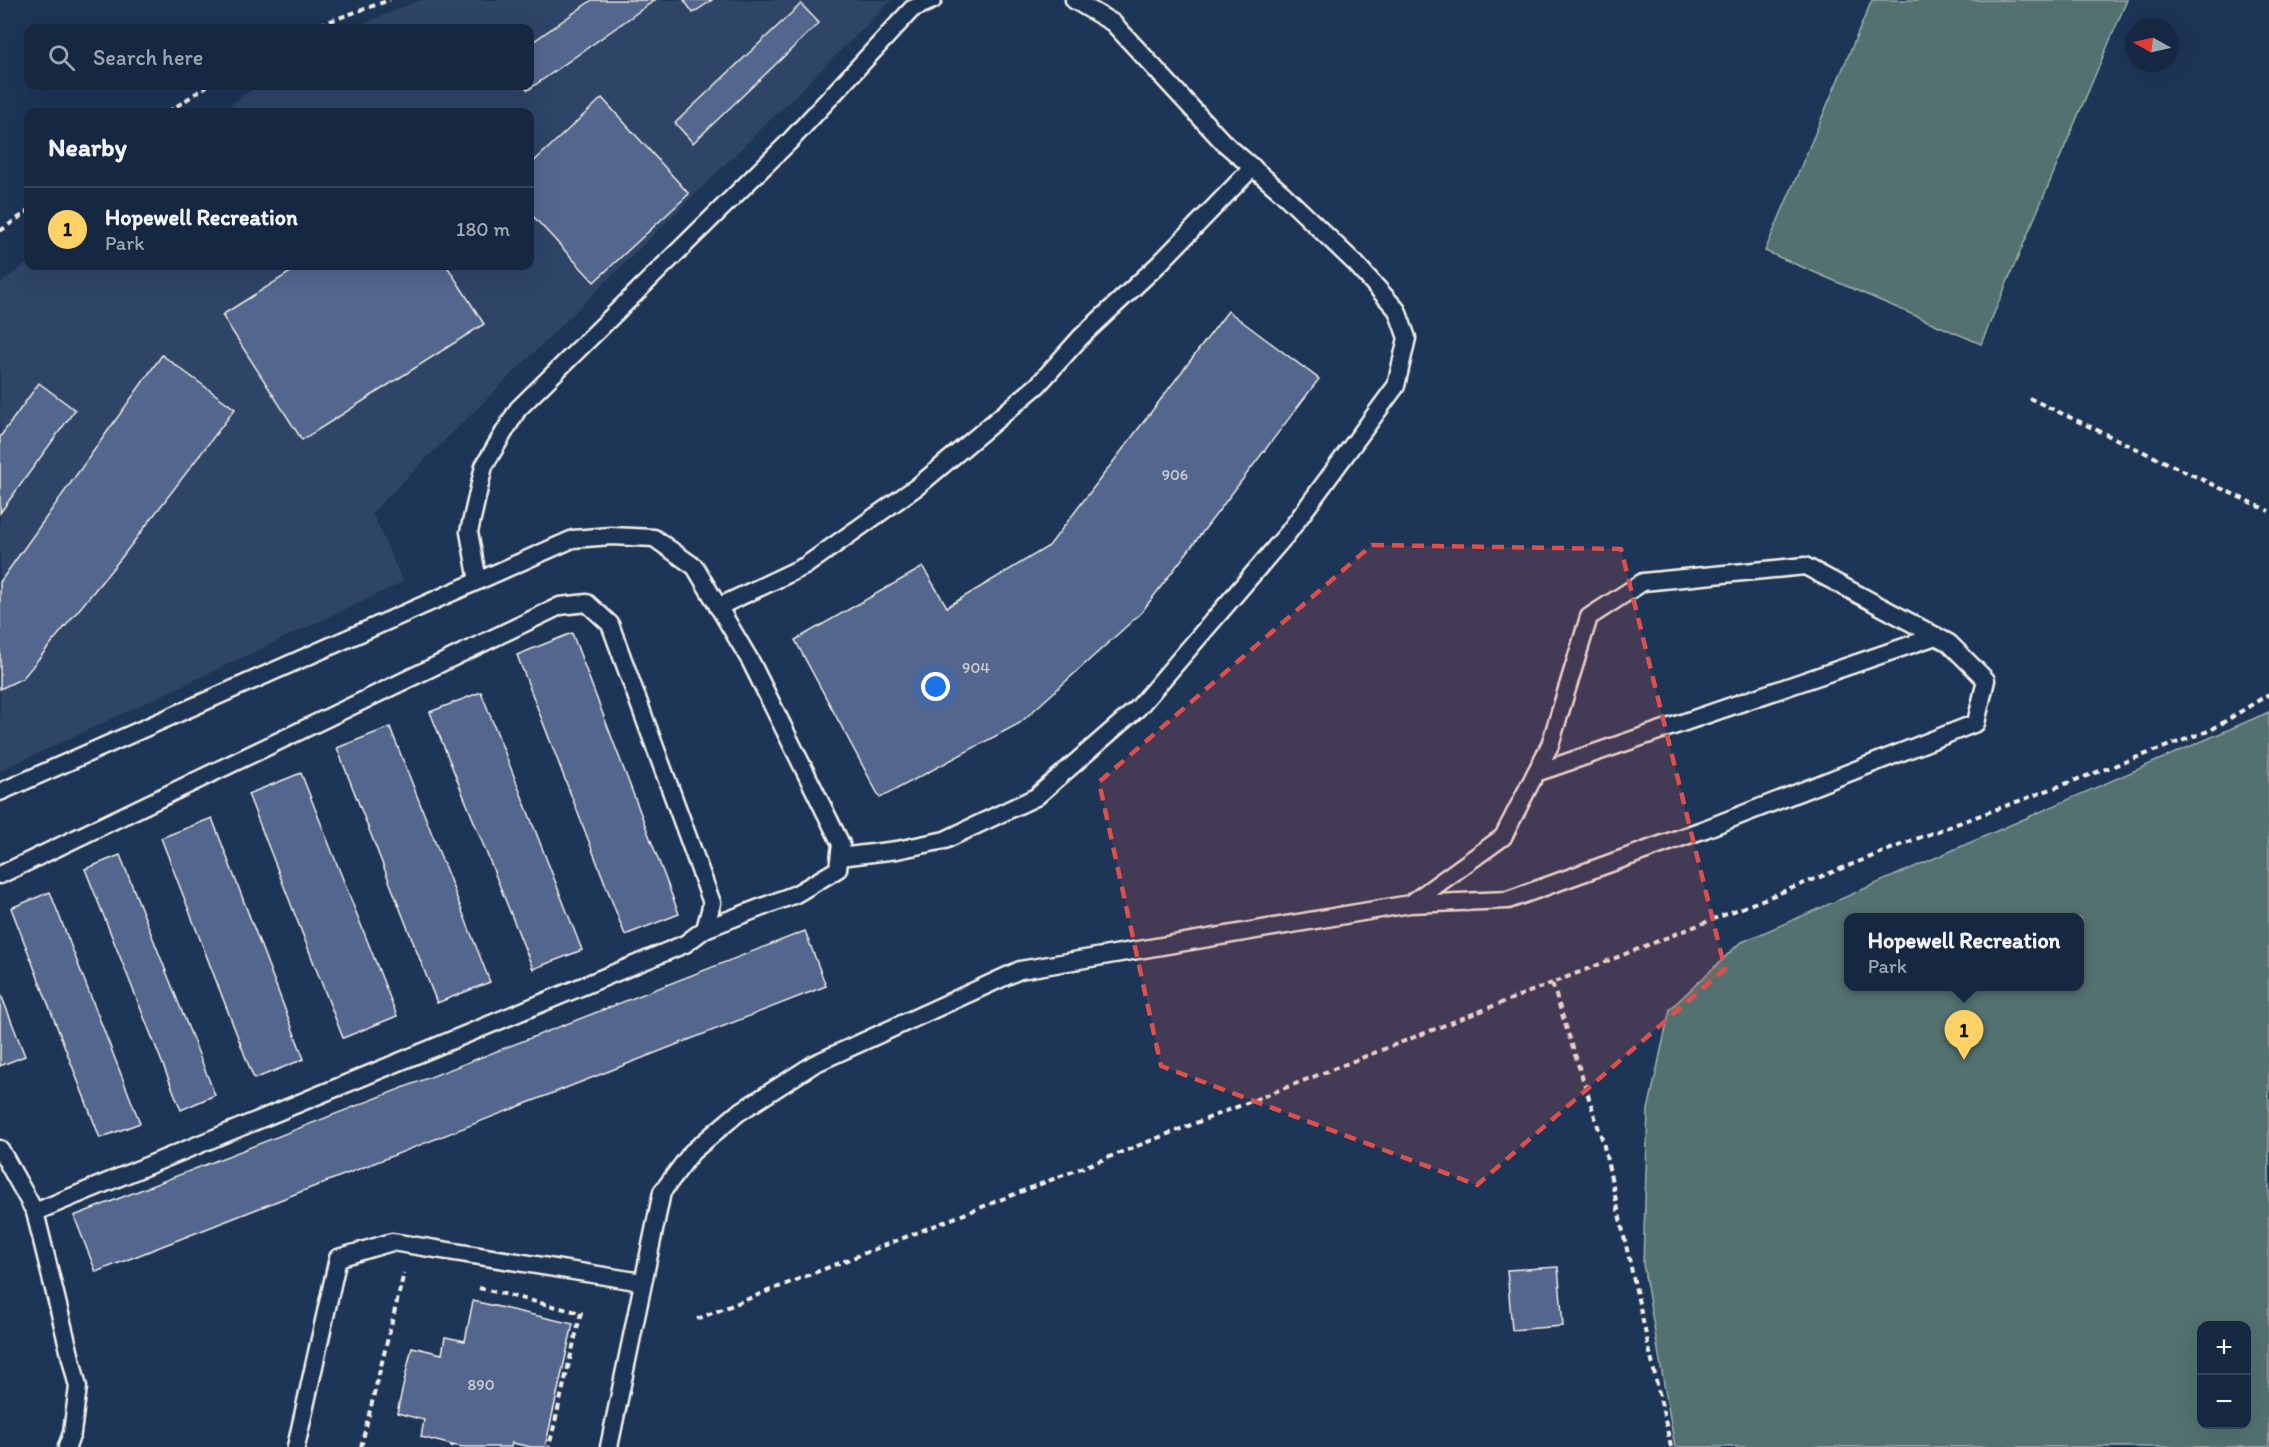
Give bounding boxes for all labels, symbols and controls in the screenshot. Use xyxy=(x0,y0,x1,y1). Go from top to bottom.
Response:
north arrow xyxy=(2125,18,2179,72)
search box xyxy=(24,24,534,90)
icon: search xyxy=(45,41,78,74)
text: Search here xyxy=(93,44,203,71)
text: Nearby xyxy=(48,131,127,163)
text: Hopewell Recreation xyxy=(105,204,298,231)
text: 1 xyxy=(63,217,72,241)
text: 180 m xyxy=(456,217,510,241)
text: Park xyxy=(105,231,144,255)
house number: 906 xyxy=(1162,465,1188,484)
house number: 904 xyxy=(962,658,990,677)
your location xyxy=(921,672,950,701)
popup xyxy=(1844,913,2084,991)
text: Hopewell Recreation xyxy=(1868,927,2060,954)
text: Park xyxy=(1868,954,1907,978)
pin: 1 xyxy=(1944,1010,1984,1060)
map controls xyxy=(2197,1321,2251,1429)
button: + xyxy=(2197,1321,2251,1375)
house number: 890 xyxy=(468,1375,495,1394)
button: − xyxy=(2197,1375,2251,1429)

